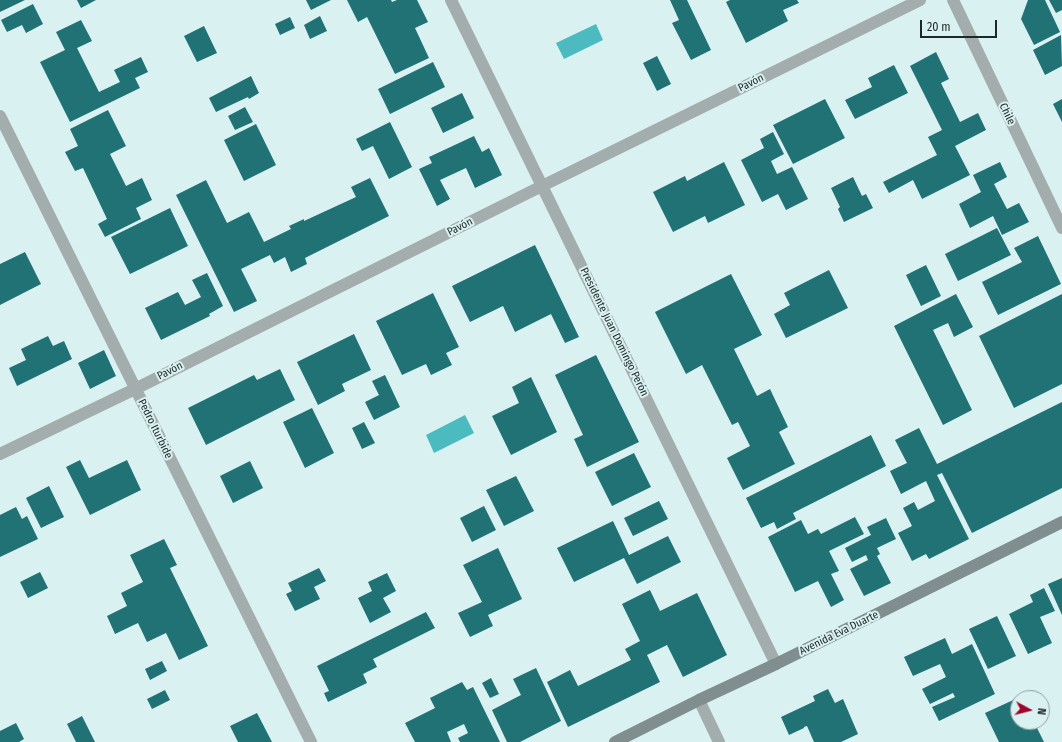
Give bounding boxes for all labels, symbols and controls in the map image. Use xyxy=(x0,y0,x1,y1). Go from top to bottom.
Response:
scale bar xyxy=(922,12,999,38)
text: 20 m xyxy=(927,20,951,34)
street label: Pavón xyxy=(736,71,766,95)
street label: Chile xyxy=(996,101,1018,127)
street label: Pavón xyxy=(445,215,475,239)
street label: Presidente Juan Domingo Perón xyxy=(577,265,651,399)
street label: Pavón xyxy=(155,359,185,383)
street label: Pedro Iturbide xyxy=(135,397,175,461)
street label: Avenida Eva Duarte xyxy=(797,608,881,658)
north arrow xyxy=(1010,690,1050,730)
text: N xyxy=(1035,707,1048,715)

